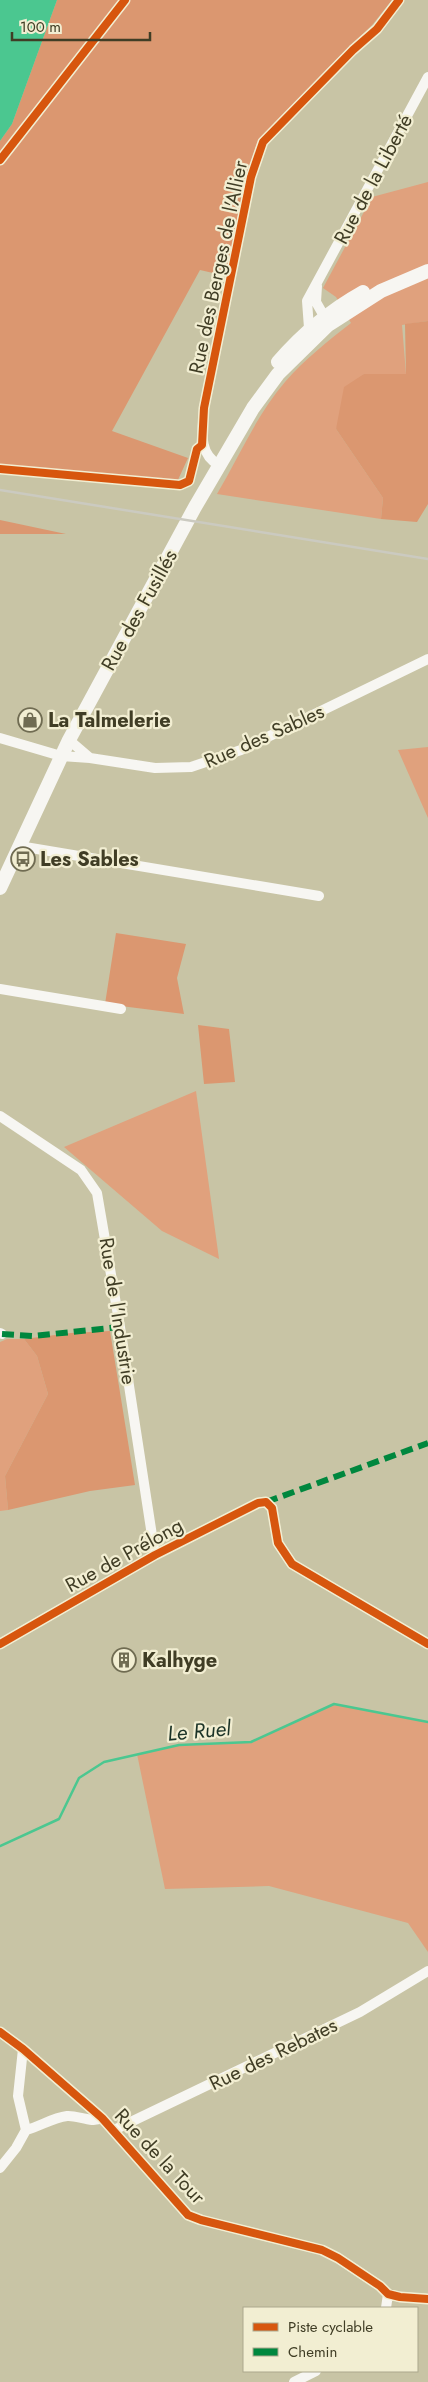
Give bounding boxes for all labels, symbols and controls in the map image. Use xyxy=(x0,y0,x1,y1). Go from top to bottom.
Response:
scale bar xyxy=(12,10,150,42)
text: 100 m xyxy=(20,16,61,38)
street label: Rue de la Liberté xyxy=(327,109,420,250)
street label: Rue des Berges de l'Allier xyxy=(182,158,255,376)
street label: Rue des Fusillés xyxy=(94,544,185,676)
street label: Rue des Sables xyxy=(200,697,329,776)
place label: La Talmelerie xyxy=(48,706,171,735)
shop icon: La Talmelerie xyxy=(17,707,43,733)
place label: Les Sables xyxy=(40,845,139,874)
bus stop icon: Les Sables xyxy=(10,846,36,872)
street label: Rue de l'Industrie xyxy=(92,1235,143,1387)
street label: Rue de Prélong xyxy=(60,1511,188,1600)
place label: Kalhyge xyxy=(142,1646,217,1675)
building icon: Kalhyge xyxy=(111,1647,137,1673)
water label: Le Ruel xyxy=(166,1713,233,1749)
street label: Rue des Rebates xyxy=(204,2011,342,2098)
street label: Rue de la Tour xyxy=(108,2102,212,2211)
legend xyxy=(243,2307,418,2372)
text: Piste cyclable xyxy=(288,2316,373,2338)
text: Chemin xyxy=(288,2341,337,2363)

